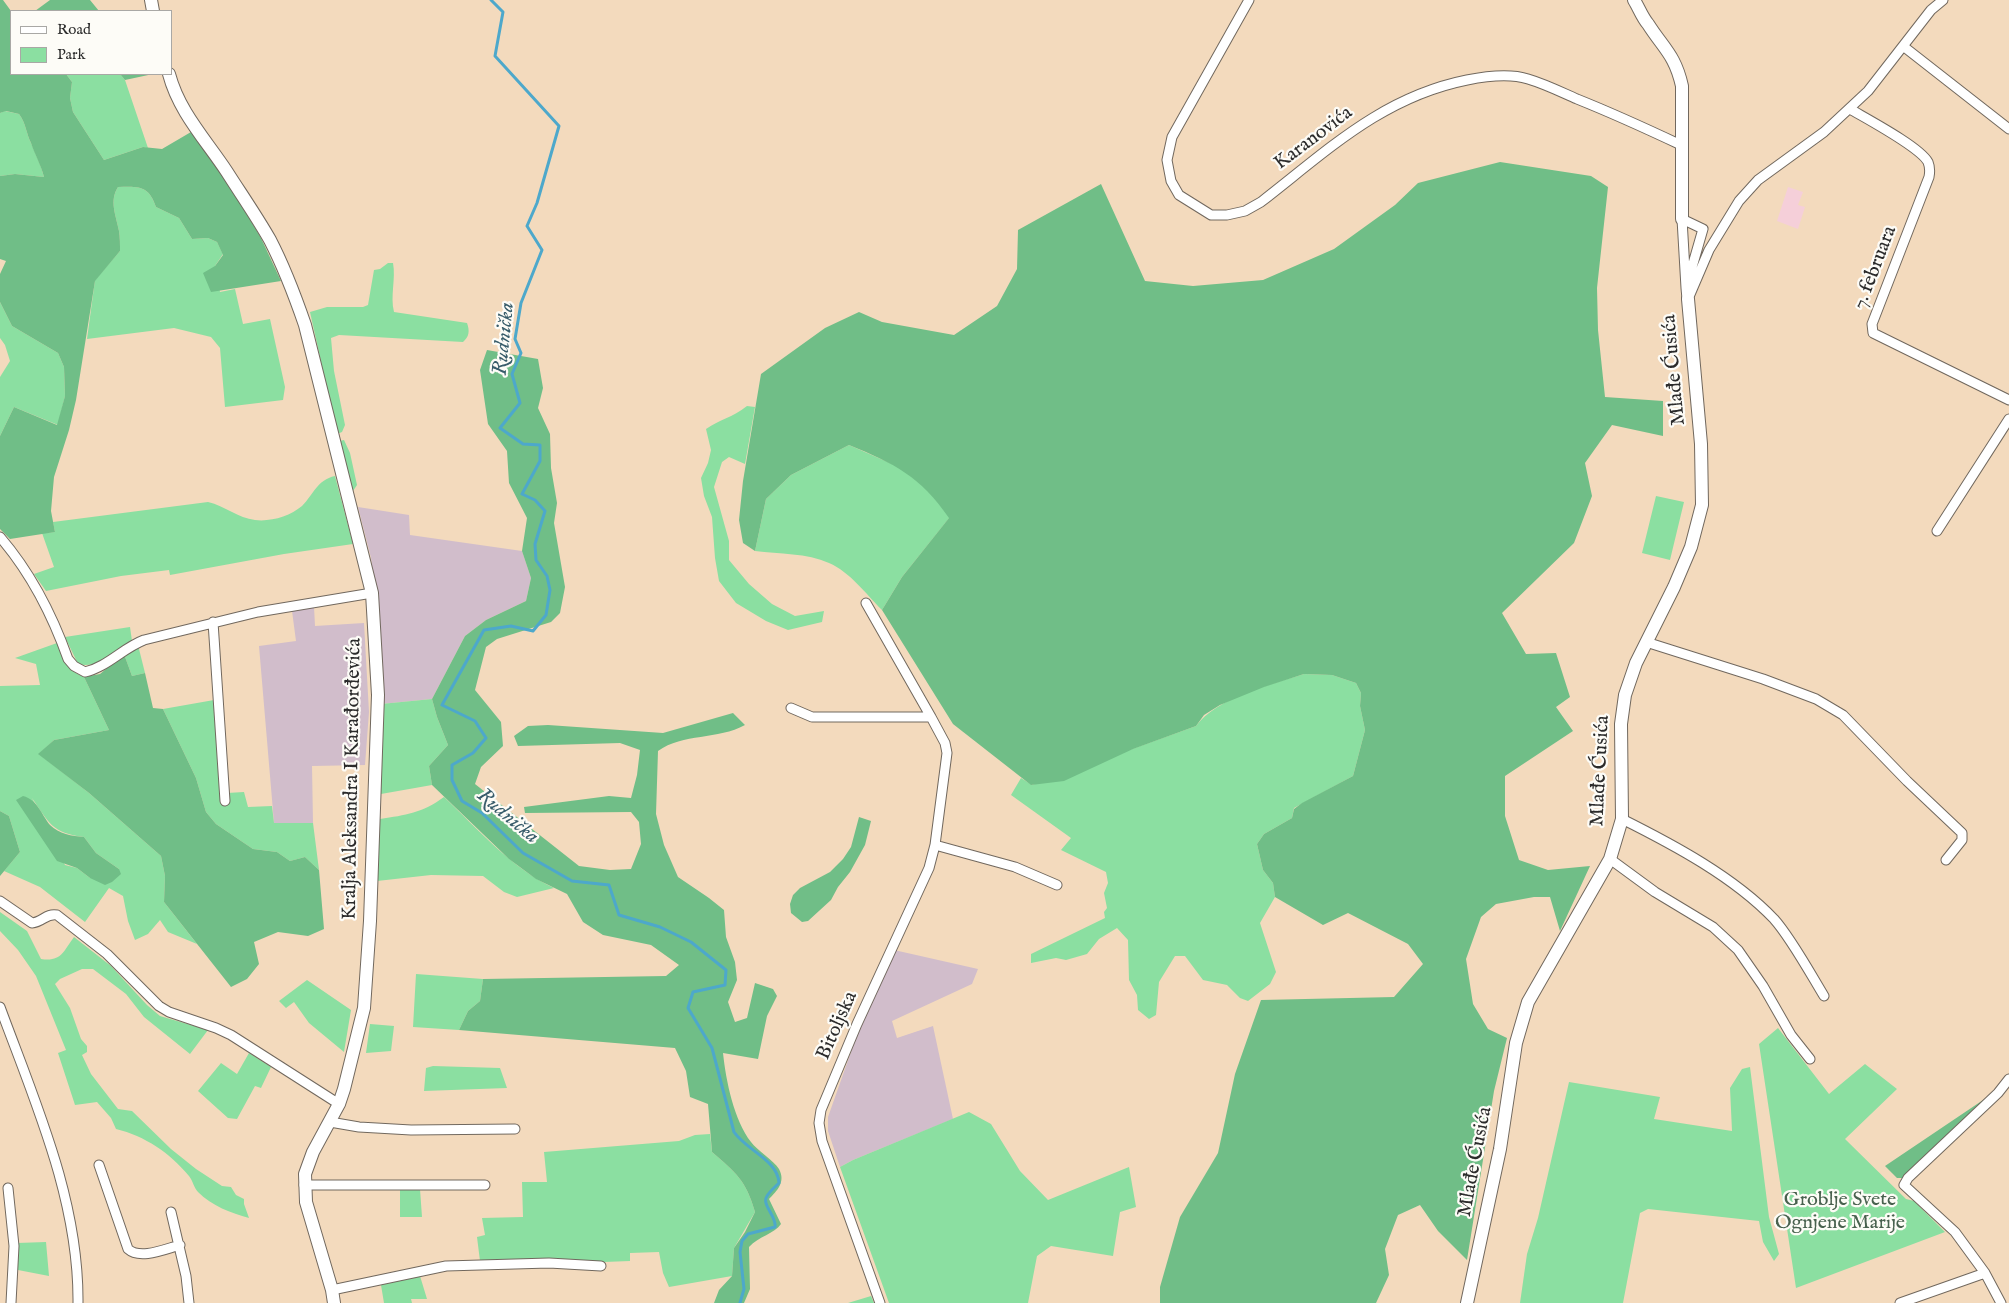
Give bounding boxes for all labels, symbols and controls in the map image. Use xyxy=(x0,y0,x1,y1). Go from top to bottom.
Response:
legend xyxy=(10,10,172,75)
text: Road xyxy=(57,20,91,39)
text: Park xyxy=(57,45,86,64)
street label: Karanovića xyxy=(1270,102,1358,176)
street label: 7. februara xyxy=(1849,223,1903,313)
water label: Rudnička xyxy=(489,301,521,377)
street label: Mlađe Ćusića xyxy=(1658,313,1692,427)
street label: Kralja Aleksandra I Karađorđevića xyxy=(339,638,367,920)
street label: Mlađe Ćusića xyxy=(1586,715,1616,827)
water label: Rudnička xyxy=(471,784,543,850)
street label: Bitoljska xyxy=(812,988,864,1064)
street label: Mlađe Ćusića xyxy=(1454,1105,1498,1219)
park label: Groblje Svete Ognjene Marije xyxy=(1775,1189,1905,1236)

